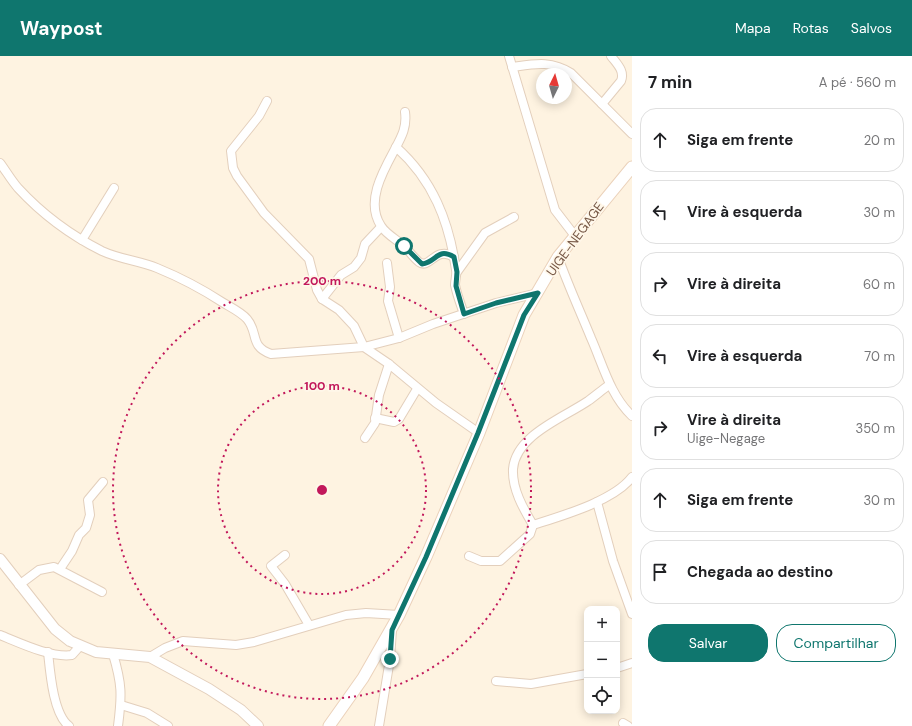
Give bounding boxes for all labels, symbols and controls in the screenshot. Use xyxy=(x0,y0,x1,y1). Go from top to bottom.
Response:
text: Waypost xyxy=(20,16,103,41)
text: Mapa xyxy=(735,19,771,37)
text: Rotas xyxy=(793,19,829,37)
text: Salvos xyxy=(851,19,892,37)
north arrow xyxy=(536,68,572,104)
text: 7 min xyxy=(648,71,692,93)
text: A pé · 560 m xyxy=(819,74,896,91)
icon: ahead xyxy=(649,129,671,151)
text: Siga em frente xyxy=(687,130,793,150)
text: 20 m xyxy=(864,132,895,149)
street label: UIGE-NEGAGE xyxy=(542,199,608,279)
icon: left xyxy=(649,201,671,223)
text: Vire à esquerda xyxy=(687,202,802,222)
text: 30 m xyxy=(863,204,895,221)
route start xyxy=(395,237,413,255)
text: 200 m xyxy=(303,273,341,289)
icon: right xyxy=(649,273,671,295)
text: Vire à direita xyxy=(687,274,781,294)
text: 60 m xyxy=(863,276,895,293)
icon: left xyxy=(649,345,671,367)
text: Vire à esquerda xyxy=(687,346,802,366)
text: 70 m xyxy=(864,348,895,365)
text: 100 m xyxy=(304,378,340,394)
text: Vire à direita xyxy=(687,410,781,430)
icon: right xyxy=(649,417,671,439)
text: 350 m xyxy=(855,420,895,437)
text: Uige-Negage xyxy=(687,430,765,447)
centre of rings xyxy=(315,483,329,497)
icon: ahead xyxy=(649,489,671,511)
text: Siga em frente xyxy=(687,490,793,510)
text: 30 m xyxy=(863,492,895,509)
icon: arrive xyxy=(649,561,671,583)
text: Chegada ao destino xyxy=(687,562,833,582)
map controls xyxy=(584,606,620,714)
button: + xyxy=(584,606,620,642)
button: Salvar xyxy=(648,624,768,662)
button: Compartilhar xyxy=(776,624,896,662)
button: − xyxy=(584,642,620,678)
route end xyxy=(381,650,399,668)
button: locate xyxy=(584,678,620,714)

